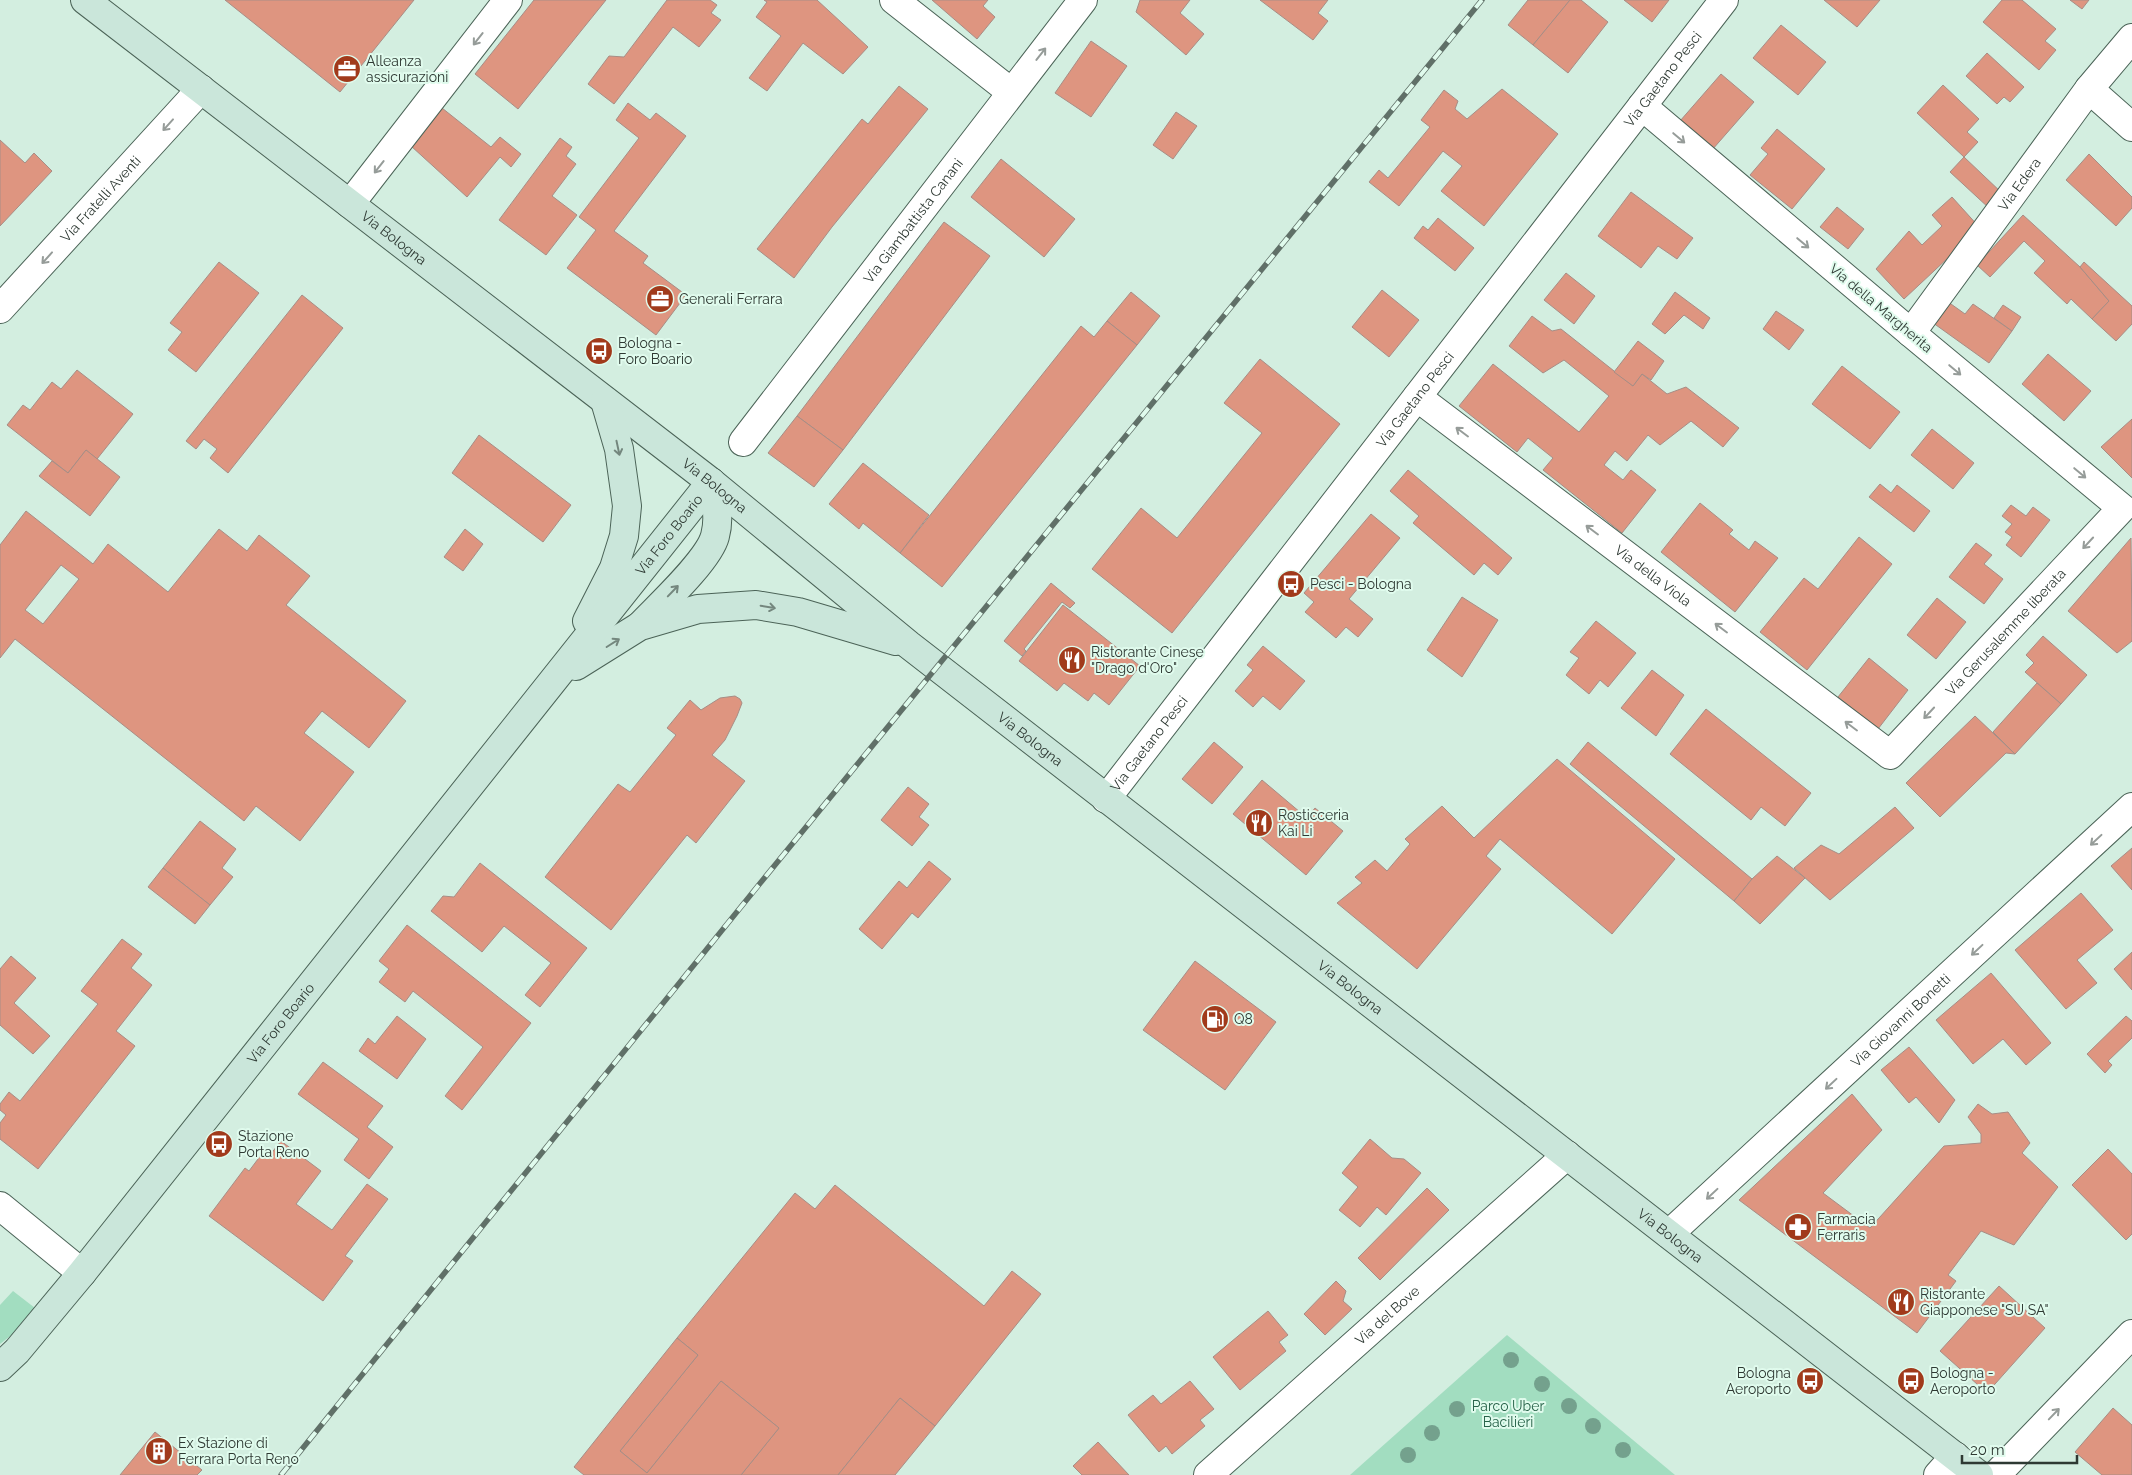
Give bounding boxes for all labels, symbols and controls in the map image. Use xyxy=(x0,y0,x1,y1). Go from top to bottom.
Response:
street label: Via Gaetano Pesci xyxy=(1621,28,1705,130)
one-way arrow xyxy=(473,32,484,45)
one-way arrow xyxy=(1036,48,1047,61)
place label: Alleanza assicurazioni xyxy=(366,53,448,85)
office icon: Alleanza assicurazioni xyxy=(332,54,362,84)
one-way arrow xyxy=(162,119,174,132)
one-way arrow xyxy=(1672,132,1685,143)
street label: Via Fratelli Aventi xyxy=(57,153,144,245)
street label: Via Giambattista Canani xyxy=(860,155,966,286)
street label: Via Edera xyxy=(1995,155,2044,214)
one-way arrow xyxy=(374,160,384,174)
street label: Via Bologna xyxy=(358,208,430,268)
one-way arrow xyxy=(1797,237,1810,248)
one-way arrow xyxy=(41,251,52,264)
street label: Via della Margherita xyxy=(1826,260,1936,356)
office icon: Generali Ferrara xyxy=(645,284,675,314)
place label: Generali Ferrara xyxy=(679,291,783,307)
place label: Bologna - Foro Boario xyxy=(618,335,692,367)
bus stop icon: Bologna - Foro Boario xyxy=(584,336,614,366)
street label: Via Gaetano Pesci xyxy=(1373,349,1457,450)
one-way arrow xyxy=(1948,364,1961,375)
one-way arrow xyxy=(1455,427,1469,437)
one-way arrow xyxy=(614,440,624,456)
street label: Via Bologna xyxy=(679,455,750,516)
one-way arrow xyxy=(2073,467,2086,478)
street label: Via Foro Boario xyxy=(632,491,706,578)
one-way arrow xyxy=(1585,525,1599,535)
one-way arrow xyxy=(2082,537,2094,550)
street label: Via della Viola xyxy=(1612,542,1694,610)
street label: Via Gerusalemme liberata xyxy=(1942,565,2069,699)
bus stop icon: Pesci - Bologna xyxy=(1276,569,1306,599)
place label: Pesci - Bologna xyxy=(1310,576,1412,592)
one-way arrow xyxy=(667,584,679,597)
one-way arrow xyxy=(760,602,776,612)
one-way arrow xyxy=(1714,623,1728,633)
one-way arrow xyxy=(606,637,620,647)
place label: Ristorante Cinese "Drago d'Oro" xyxy=(1091,644,1204,676)
restaurant icon: Ristorante Cinese "Drago d'Oro" xyxy=(1057,645,1087,675)
street label: Via Gaetano Pesci xyxy=(1107,693,1191,795)
one-way arrow xyxy=(1923,707,1935,719)
street label: Via Bologna xyxy=(995,709,1066,769)
one-way arrow xyxy=(1844,721,1858,731)
place label: Rosticceria Kai Li xyxy=(1278,807,1349,839)
restaurant icon: Rosticceria Kai Li xyxy=(1244,808,1274,838)
one-way arrow xyxy=(2090,834,2103,846)
one-way arrow xyxy=(1970,944,1983,956)
street label: Via Bologna xyxy=(1315,957,1386,1018)
street label: Via Giovanni Bonetti xyxy=(1848,971,1954,1070)
street label: Via Foro Boario xyxy=(244,980,317,1067)
fuel station icon: Q8 xyxy=(1200,1004,1230,1034)
place label: Q8 xyxy=(1234,1011,1253,1027)
one-way arrow xyxy=(1825,1078,1838,1090)
place label: Stazione Porta Reno xyxy=(238,1128,309,1160)
bus stop icon: Stazione Porta Reno xyxy=(204,1129,234,1159)
one-way arrow xyxy=(1705,1188,1718,1200)
street label: Via Bologna xyxy=(1635,1205,1706,1266)
place label: Farmacia Ferraris xyxy=(1817,1211,1876,1243)
pharmacy icon: Farmacia Ferraris xyxy=(1783,1212,1813,1242)
street label: Via del Bove xyxy=(1352,1283,1423,1348)
place label: Ristorante Giapponese "SU SA" xyxy=(1920,1286,2049,1318)
restaurant icon: Ristorante Giapponese "SU SA" xyxy=(1886,1287,1916,1317)
place label: Bologna Aeroporto xyxy=(1726,1365,1791,1397)
place label: Bologna - Aeroporto xyxy=(1930,1365,1995,1397)
bus stop icon: Bologna Aeroporto xyxy=(1795,1366,1825,1396)
bus stop icon: Bologna - Aeroporto xyxy=(1896,1366,1926,1396)
park label: Parco Uber Bacilieri xyxy=(1472,1398,1544,1430)
one-way arrow xyxy=(2048,1408,2060,1421)
scale bar xyxy=(1962,1432,2077,1464)
place label: Ex Stazione di Ferrara Porta Reno xyxy=(178,1435,299,1467)
building icon: Ex Stazione di Ferrara Porta Reno xyxy=(144,1436,174,1466)
text: 20 m xyxy=(1970,1441,2005,1459)

